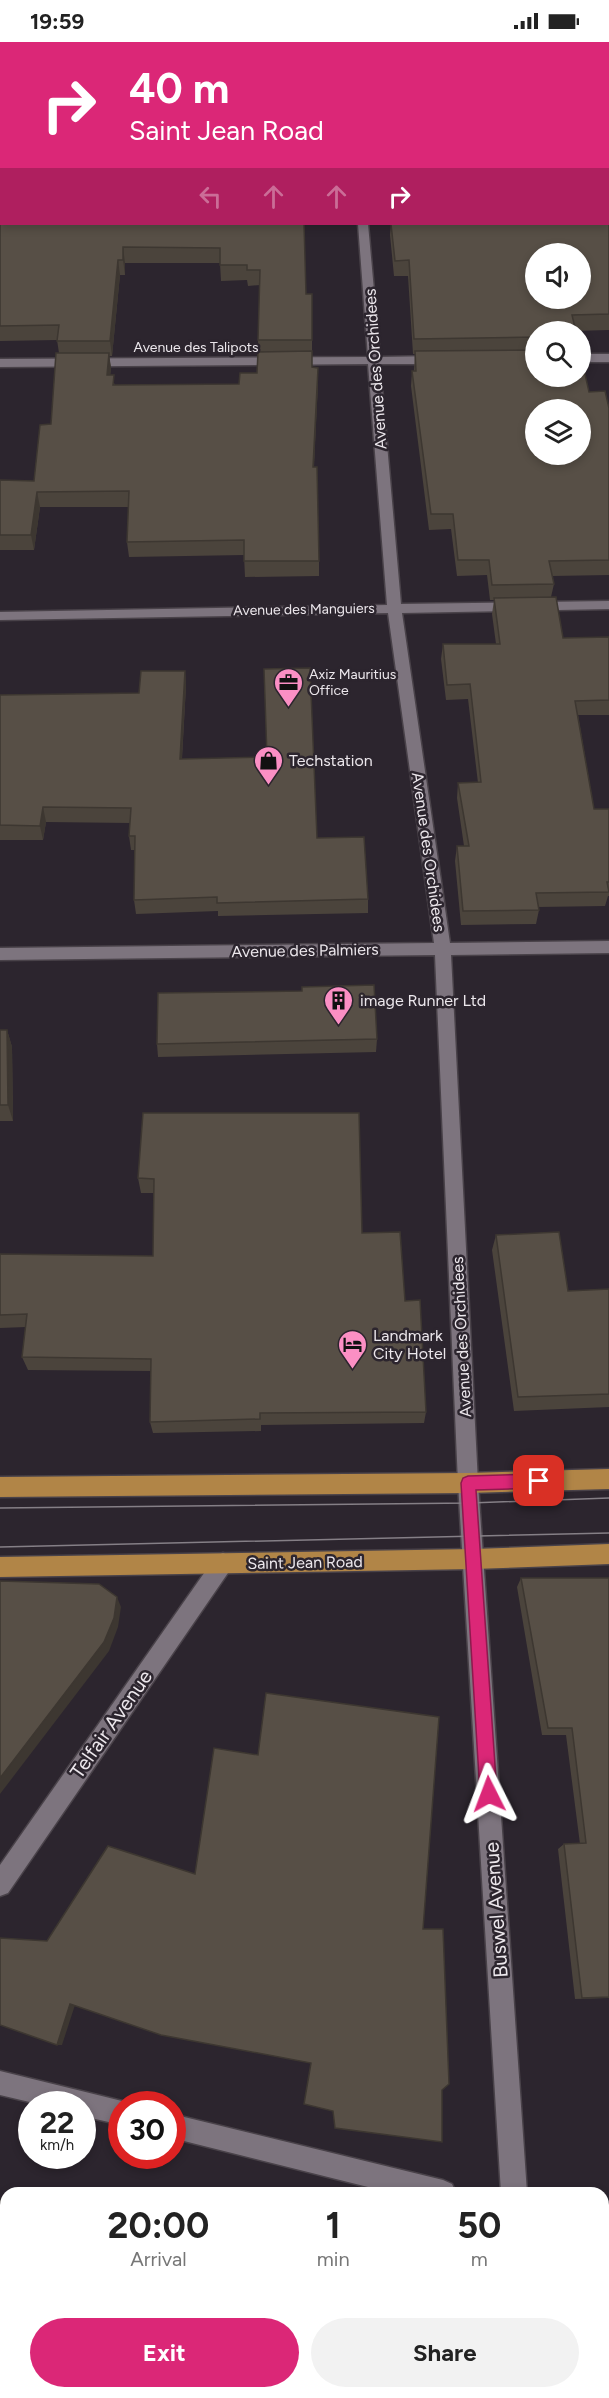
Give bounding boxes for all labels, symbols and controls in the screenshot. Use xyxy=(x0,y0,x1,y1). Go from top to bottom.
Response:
text: 19:59 xyxy=(30,8,84,35)
text: 40 m xyxy=(129,63,229,114)
icon: right xyxy=(30,66,108,144)
text: Saint Jean Road xyxy=(129,114,324,147)
icon: left xyxy=(194,180,227,213)
icon: ahead xyxy=(257,180,290,213)
icon: ahead xyxy=(320,180,353,213)
icon: right xyxy=(383,180,416,213)
map controls xyxy=(525,243,591,465)
button: sound xyxy=(525,243,591,309)
street label: Avenue des Orchidees xyxy=(360,288,391,450)
button: search xyxy=(525,321,591,387)
street label: Avenue des Talipots xyxy=(133,339,259,356)
button: layers xyxy=(525,399,591,465)
street label: Avenue des Manguiers xyxy=(233,600,375,619)
office icon: Axiz Mauritius Office xyxy=(272,666,304,708)
place label: Axiz Mauritius Office xyxy=(309,666,396,699)
shop icon: Techstation xyxy=(252,744,284,786)
place label: Techstation xyxy=(289,751,373,770)
street label: Avenue des Orchidees xyxy=(408,771,449,933)
street label: Avenue des Palmiers xyxy=(231,940,379,961)
building icon: image Runner Ltd xyxy=(323,984,355,1026)
place label: image Runner Ltd xyxy=(360,991,486,1010)
street label: Avenue des Orchidees xyxy=(448,1256,475,1418)
place label: Landmark City Hotel xyxy=(373,1326,446,1363)
hotel icon: Landmark City Hotel xyxy=(336,1328,368,1370)
pin xyxy=(513,1455,564,1506)
icon: arrive xyxy=(522,1464,555,1497)
street label: Saint Jean Road xyxy=(247,1552,363,1573)
street label: Telfair Avenue xyxy=(65,1665,157,1783)
position arrow xyxy=(457,1762,521,1826)
street label: Buswel Avenue xyxy=(479,1841,513,1979)
speed limit sign: 30 xyxy=(108,2091,186,2169)
text: 22 xyxy=(40,2104,74,2141)
text: km/h xyxy=(40,2136,74,2154)
text: 20:00 xyxy=(108,2204,209,2247)
text: 1 xyxy=(326,2204,341,2247)
text: 50 xyxy=(457,2204,501,2247)
text: Arrival xyxy=(130,2247,187,2271)
text: min xyxy=(317,2247,350,2271)
text: m xyxy=(471,2247,488,2271)
button: Exit xyxy=(30,2318,299,2387)
button: Share xyxy=(311,2318,579,2387)

